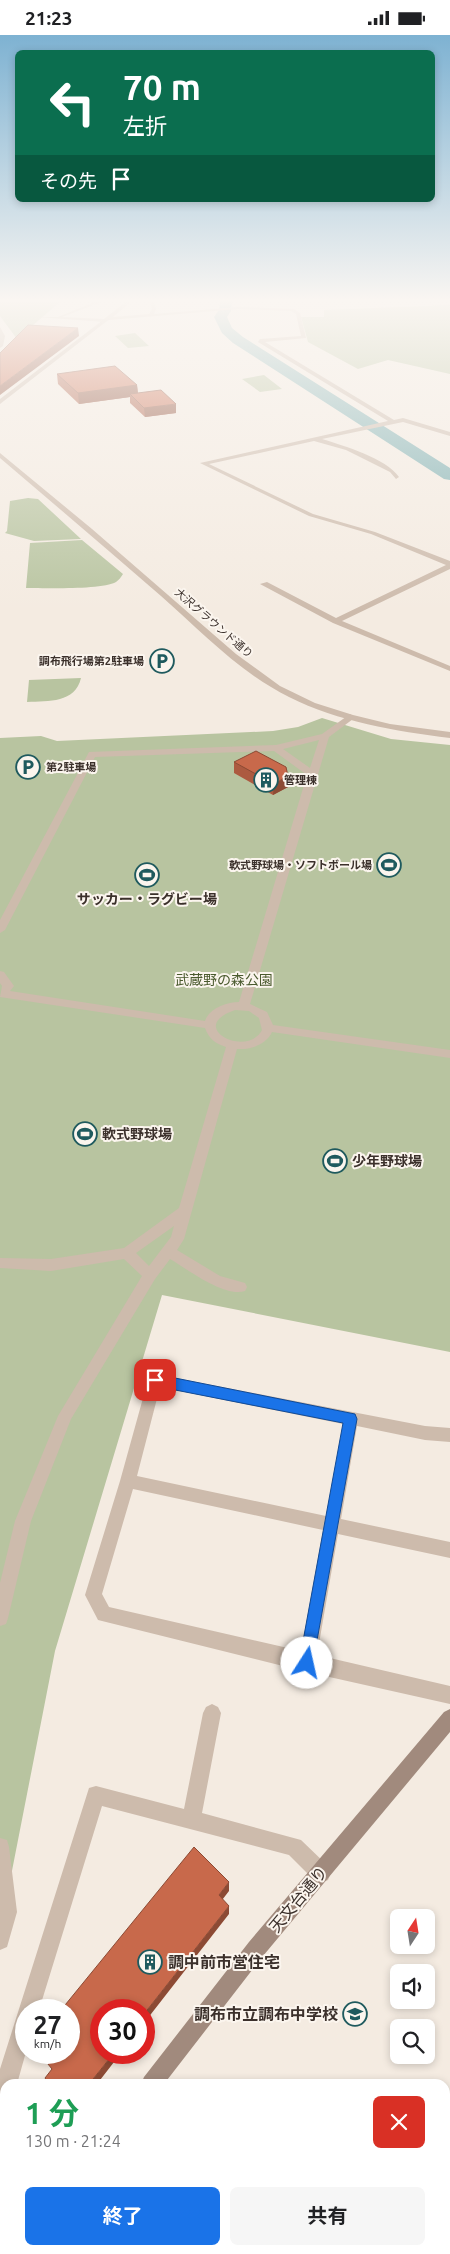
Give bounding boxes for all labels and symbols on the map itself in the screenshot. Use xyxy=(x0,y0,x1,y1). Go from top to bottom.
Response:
street label: 大沢グラウンド通り xyxy=(173,586,255,660)
parking icon: 調布飛行場第2駐車場 xyxy=(149,648,175,674)
place label: 調布飛行場第2駐車場 xyxy=(39,655,144,667)
parking icon: 第2駐車場 xyxy=(15,754,41,780)
place label: 第2駐車場 xyxy=(46,761,96,773)
building icon: 管理棟 xyxy=(253,767,279,793)
place label: 管理棟 xyxy=(284,774,317,786)
sports icon: 軟式野球場・ソフトボール場 xyxy=(376,852,402,878)
place label: 軟式野球場・ソフトボール場 xyxy=(229,859,372,871)
sports icon: サッカー・ラグビー場 xyxy=(134,862,160,888)
place label: サッカー・ラグビー場 xyxy=(77,891,217,907)
park label: 武蔵野の森公園 xyxy=(175,972,273,988)
sports icon: 軟式野球場 xyxy=(72,1121,98,1147)
place label: 軟式野球場 xyxy=(102,1126,172,1142)
sports icon: 少年野球場 xyxy=(322,1148,348,1174)
place label: 少年野球場 xyxy=(352,1153,422,1169)
pin xyxy=(134,1359,176,1401)
position arrow xyxy=(280,1636,332,1688)
street label: 天文台通り xyxy=(265,1863,331,1935)
north arrow xyxy=(390,1909,435,1954)
building icon: 調中前市営住宅 xyxy=(137,1949,163,1975)
place label: 調中前市営住宅 xyxy=(168,1953,280,1971)
speed limit sign: 30 xyxy=(90,1999,155,2064)
school or university icon: 調布市立調布中学校 xyxy=(342,2001,368,2027)
place label: 調布市立調布中学校 xyxy=(194,2005,338,2023)

